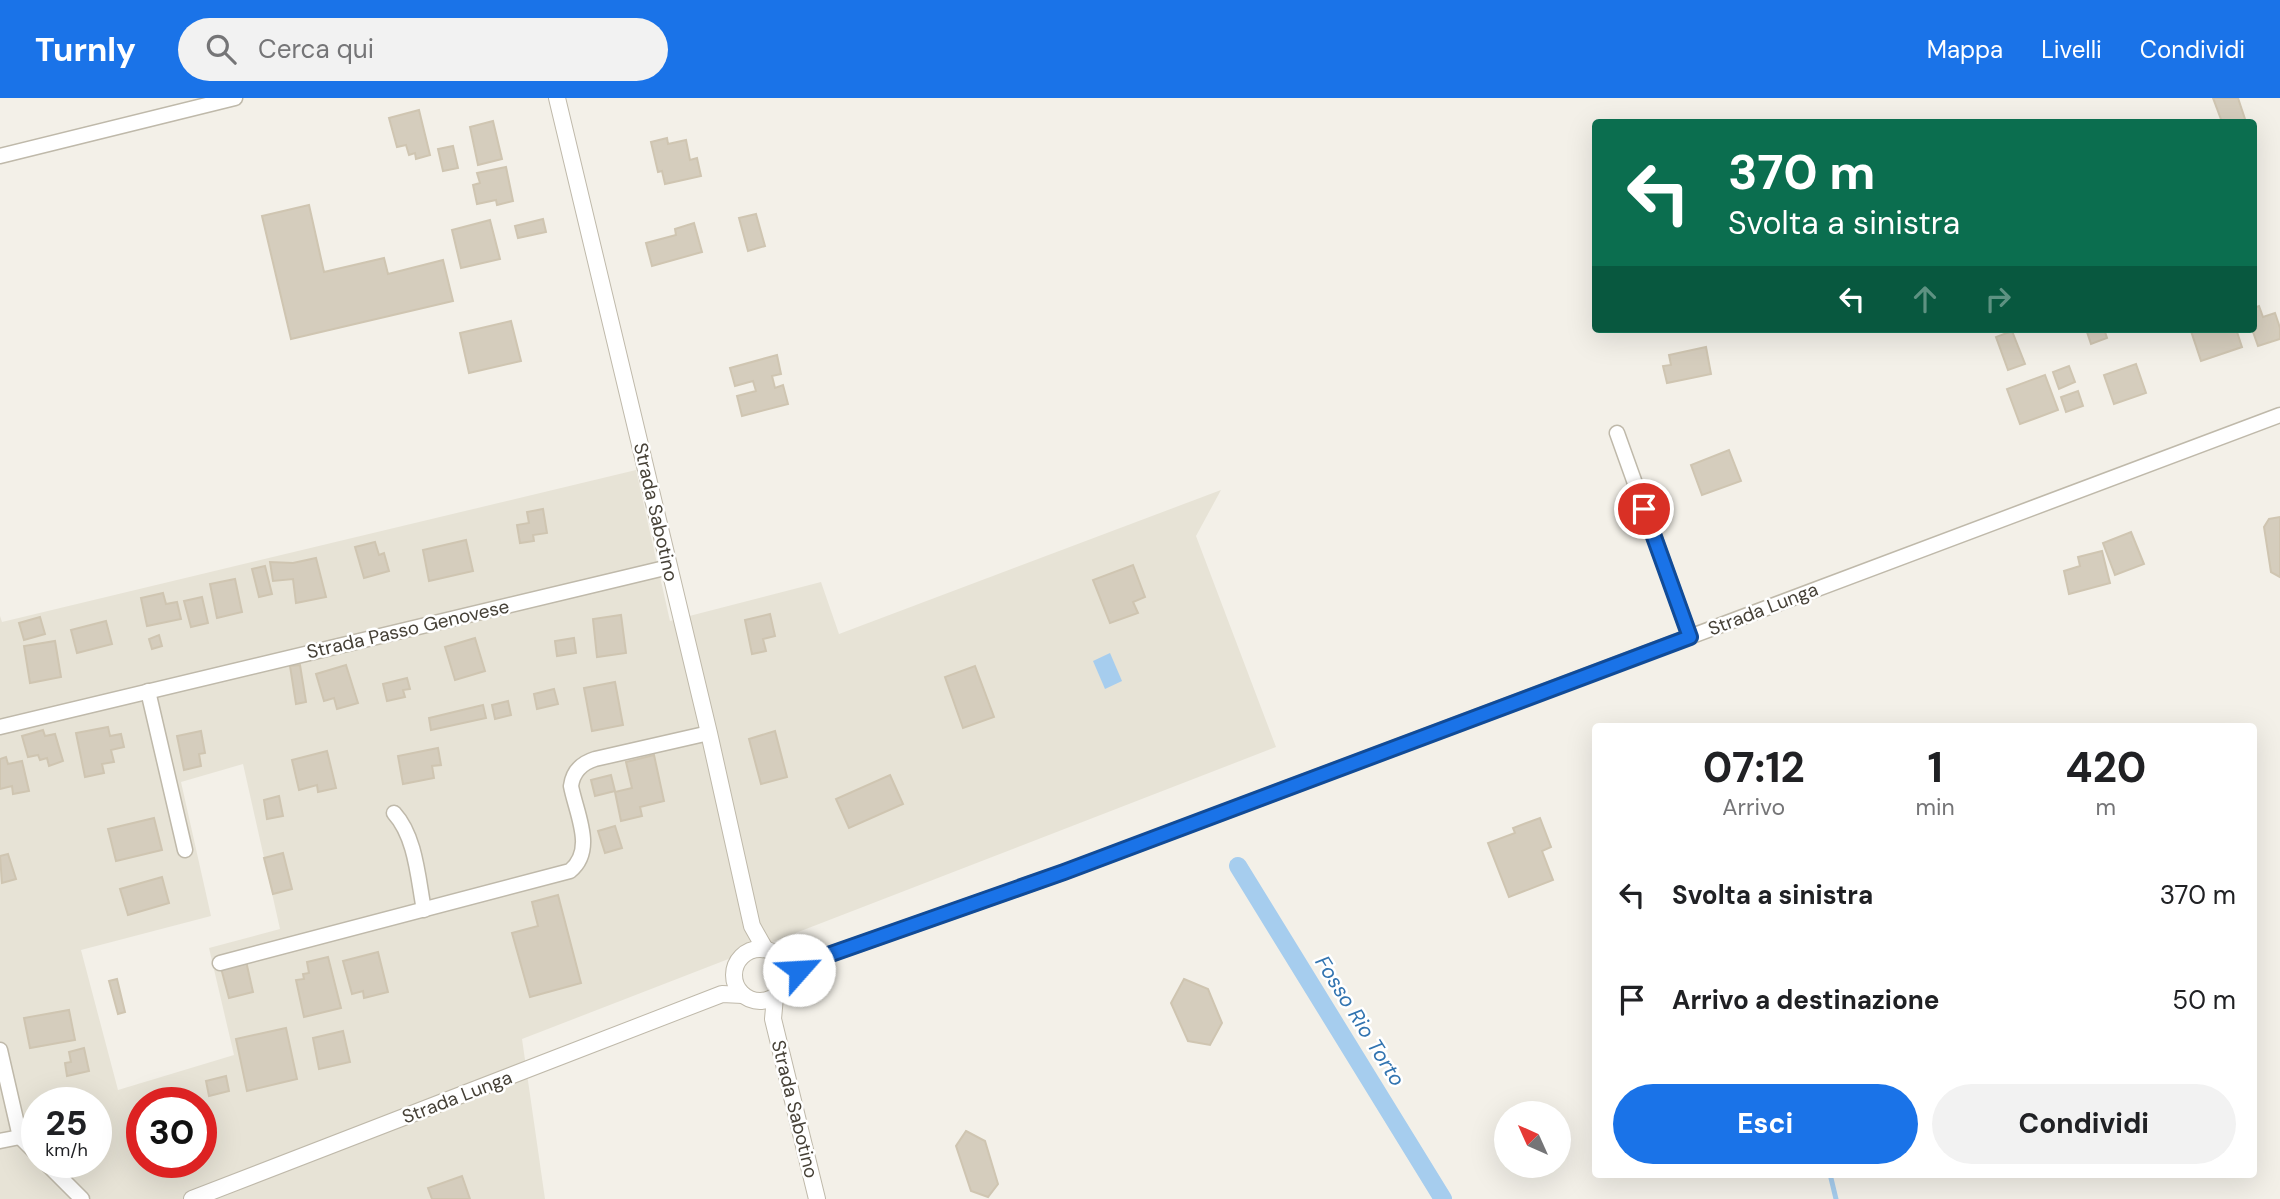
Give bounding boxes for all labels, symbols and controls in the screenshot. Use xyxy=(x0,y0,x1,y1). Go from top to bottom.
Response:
search box xyxy=(178,18,668,81)
text: Turnly xyxy=(35,28,136,71)
icon: search xyxy=(202,30,240,68)
text: Cerca qui xyxy=(258,32,374,66)
text: Mappa xyxy=(1927,34,2003,65)
text: Livelli xyxy=(2041,34,2102,65)
text: Condividi xyxy=(2140,34,2245,65)
text: 370 m xyxy=(1728,140,1875,204)
icon: left xyxy=(1613,147,1704,238)
text: Svolta a sinistra xyxy=(1728,202,1960,244)
icon: left xyxy=(1833,280,1871,318)
icon: ahead xyxy=(1906,280,1944,318)
icon: right xyxy=(1979,280,2017,318)
street label: Strada Sabotino xyxy=(628,440,684,584)
pin xyxy=(1614,479,1674,539)
icon: arrive xyxy=(1625,490,1663,528)
street label: Strada Lunga xyxy=(1704,577,1822,641)
street label: Strada Passo Genovese xyxy=(304,594,512,664)
text: 07:12 xyxy=(1703,740,1805,795)
text: 1 xyxy=(1927,740,1943,795)
text: 420 xyxy=(2065,740,2146,795)
text: Arrivo xyxy=(1722,792,1785,822)
text: min xyxy=(1915,792,1955,822)
text: m xyxy=(2096,792,2116,822)
icon: left xyxy=(1613,876,1651,914)
text: Svolta a sinistra xyxy=(1672,878,1873,912)
text: 370 m xyxy=(2160,878,2236,912)
position arrow xyxy=(762,933,836,1007)
water label: Fosso Rio Torto xyxy=(1309,950,1411,1092)
icon: arrive xyxy=(1613,981,1651,1019)
text: Arrivo a destinazione xyxy=(1672,983,1939,1017)
text: 50 m xyxy=(2172,983,2236,1017)
street label: Strada Sabotino xyxy=(766,1037,824,1181)
street label: Strada Lunga xyxy=(398,1065,516,1129)
button: Esci xyxy=(1613,1084,1918,1164)
button: Condividi xyxy=(1932,1084,2236,1164)
speed limit sign: 30 xyxy=(126,1087,217,1178)
text: 25 xyxy=(46,1100,87,1146)
north arrow xyxy=(1494,1101,1572,1178)
map controls xyxy=(1494,1101,1571,1178)
text: km/h xyxy=(45,1138,88,1162)

